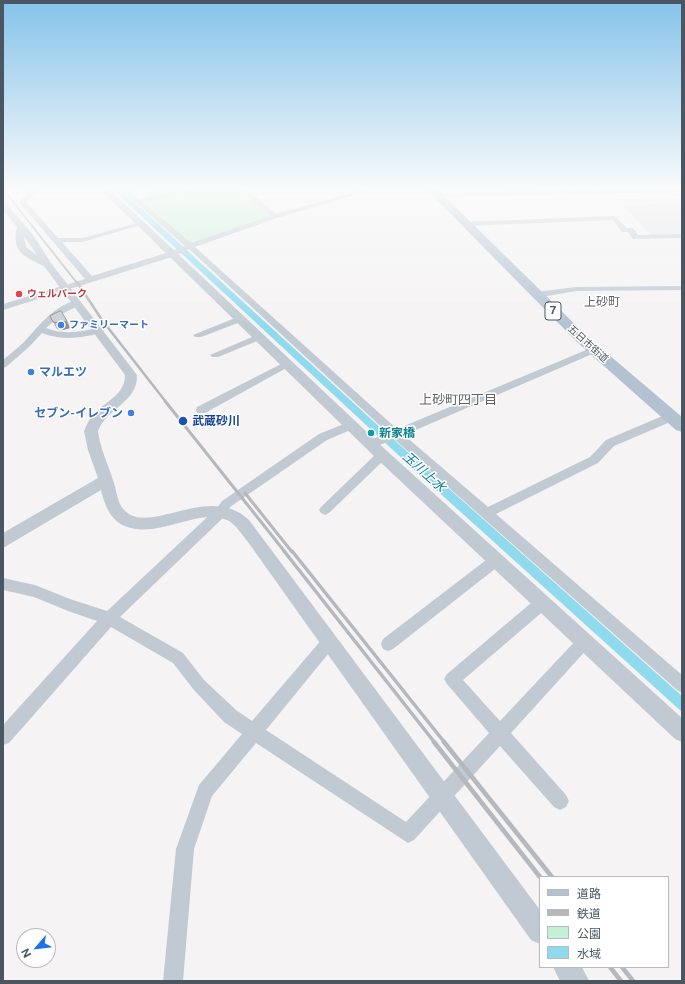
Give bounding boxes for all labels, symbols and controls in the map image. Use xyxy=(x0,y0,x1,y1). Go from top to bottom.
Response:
place label: ウェルパーク xyxy=(27,288,87,300)
marker: ウェルパーク xyxy=(14,289,24,299)
district label: 上砂町 xyxy=(584,295,620,309)
road number: 7 xyxy=(545,302,561,320)
place label: ファミリーマート xyxy=(69,319,149,331)
marker: ファミリーマート xyxy=(56,320,66,330)
street label: 五日市街道 xyxy=(565,323,611,365)
place label: マルエツ xyxy=(39,365,87,379)
marker: マルエツ xyxy=(26,367,36,377)
district label: 上砂町四丁目 xyxy=(419,392,497,408)
place label: セブン-イレブン xyxy=(34,406,123,420)
marker: セブン-イレブン xyxy=(126,408,136,418)
place label: 武蔵砂川 xyxy=(192,414,240,428)
marker: 武蔵砂川 xyxy=(177,415,189,427)
place label: 新家橋 xyxy=(379,426,415,440)
marker: 新家橋 xyxy=(366,428,376,438)
water label: 玉川上水 xyxy=(399,449,449,495)
legend xyxy=(539,876,669,968)
text: 道路 xyxy=(577,887,601,901)
text: 鉄道 xyxy=(577,907,601,921)
text: 公園 xyxy=(577,927,601,941)
north arrow xyxy=(16,928,56,968)
text: N xyxy=(19,947,34,960)
text: 水域 xyxy=(577,947,601,961)

